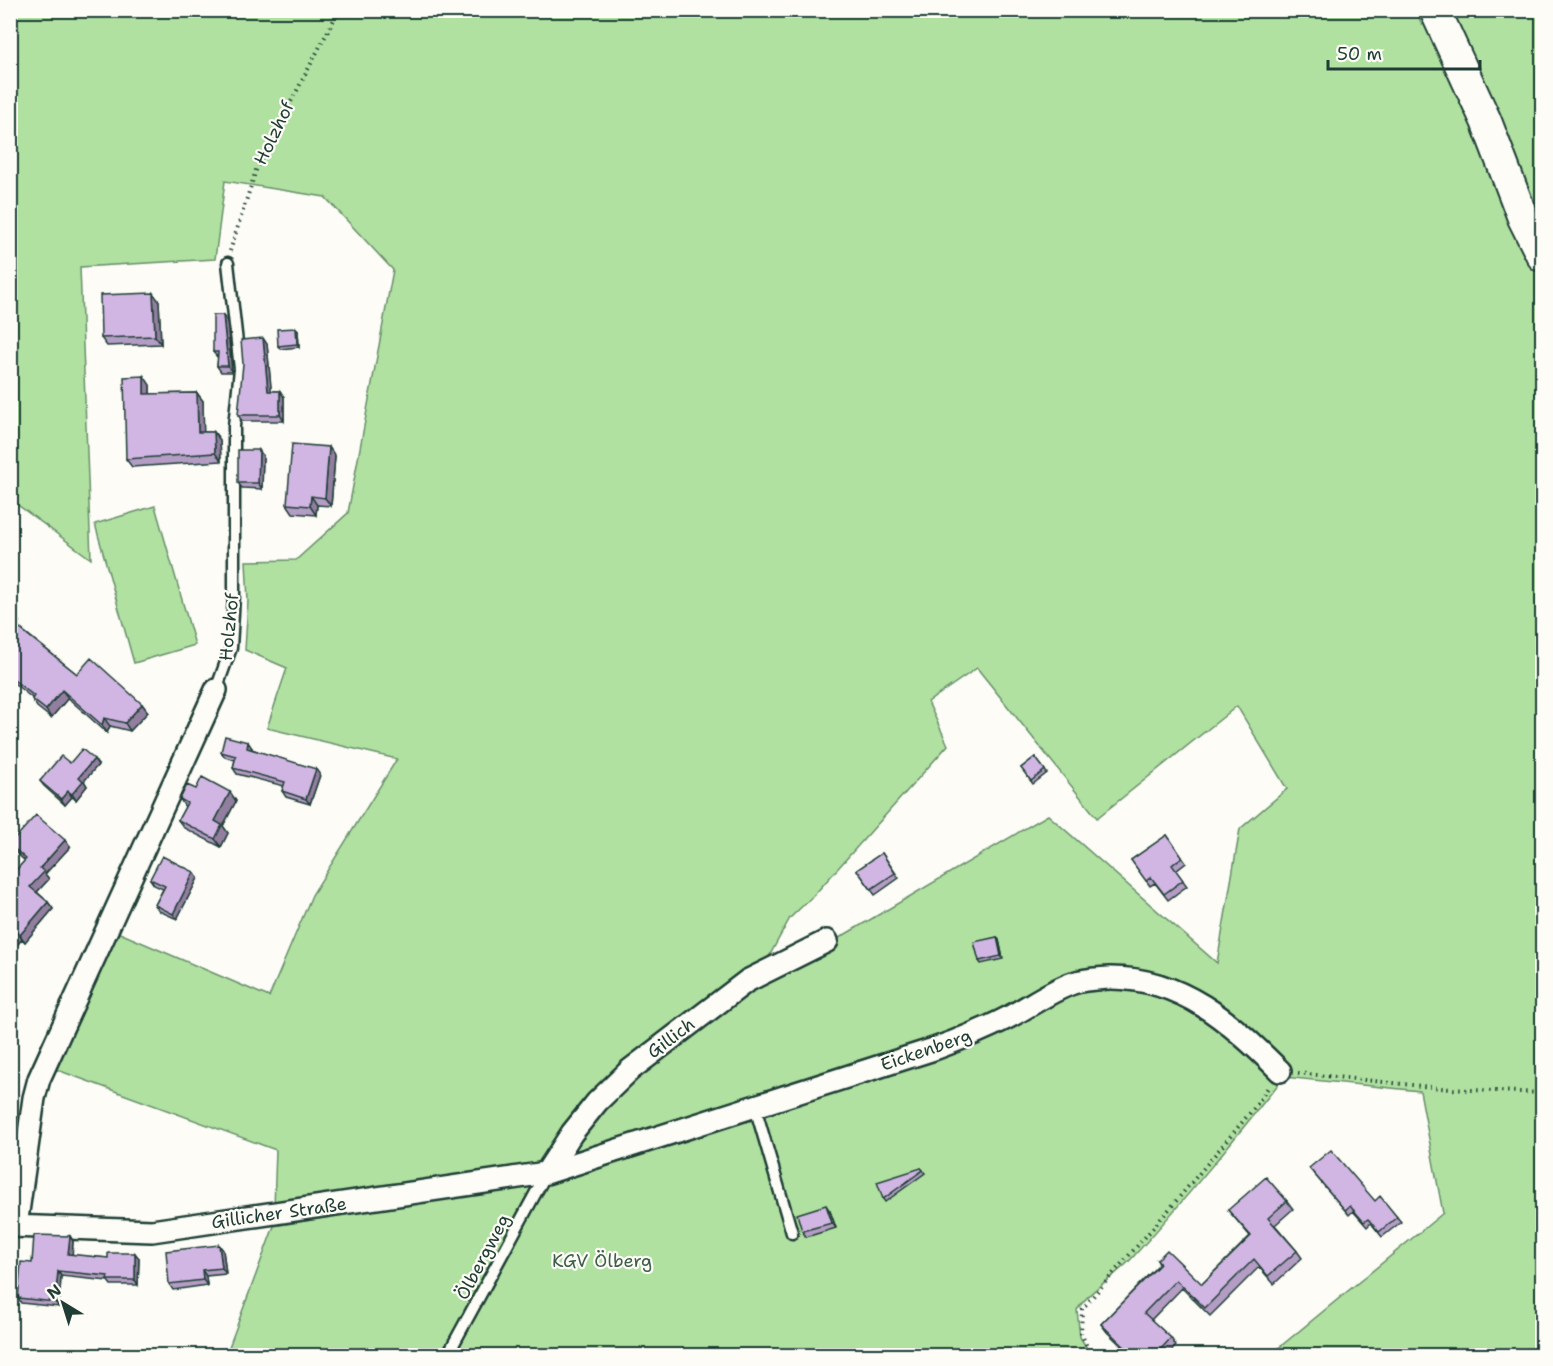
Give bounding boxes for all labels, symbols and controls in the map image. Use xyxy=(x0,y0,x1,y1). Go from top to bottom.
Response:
scale bar xyxy=(1328,33,1480,71)
text: 50 m xyxy=(1337,42,1382,66)
street label: Holzhof xyxy=(248,97,300,169)
street label: Holzhof xyxy=(214,592,245,662)
street label: Gillich xyxy=(642,1012,700,1064)
street label: Eickenberg xyxy=(877,1023,975,1077)
street label: Gillicher Straße xyxy=(210,1192,348,1234)
street label: Ölbergweg xyxy=(450,1210,516,1304)
park label: KGV Ölberg xyxy=(552,1249,652,1273)
north arrow xyxy=(33,1273,93,1333)
text: N xyxy=(43,1279,66,1304)

